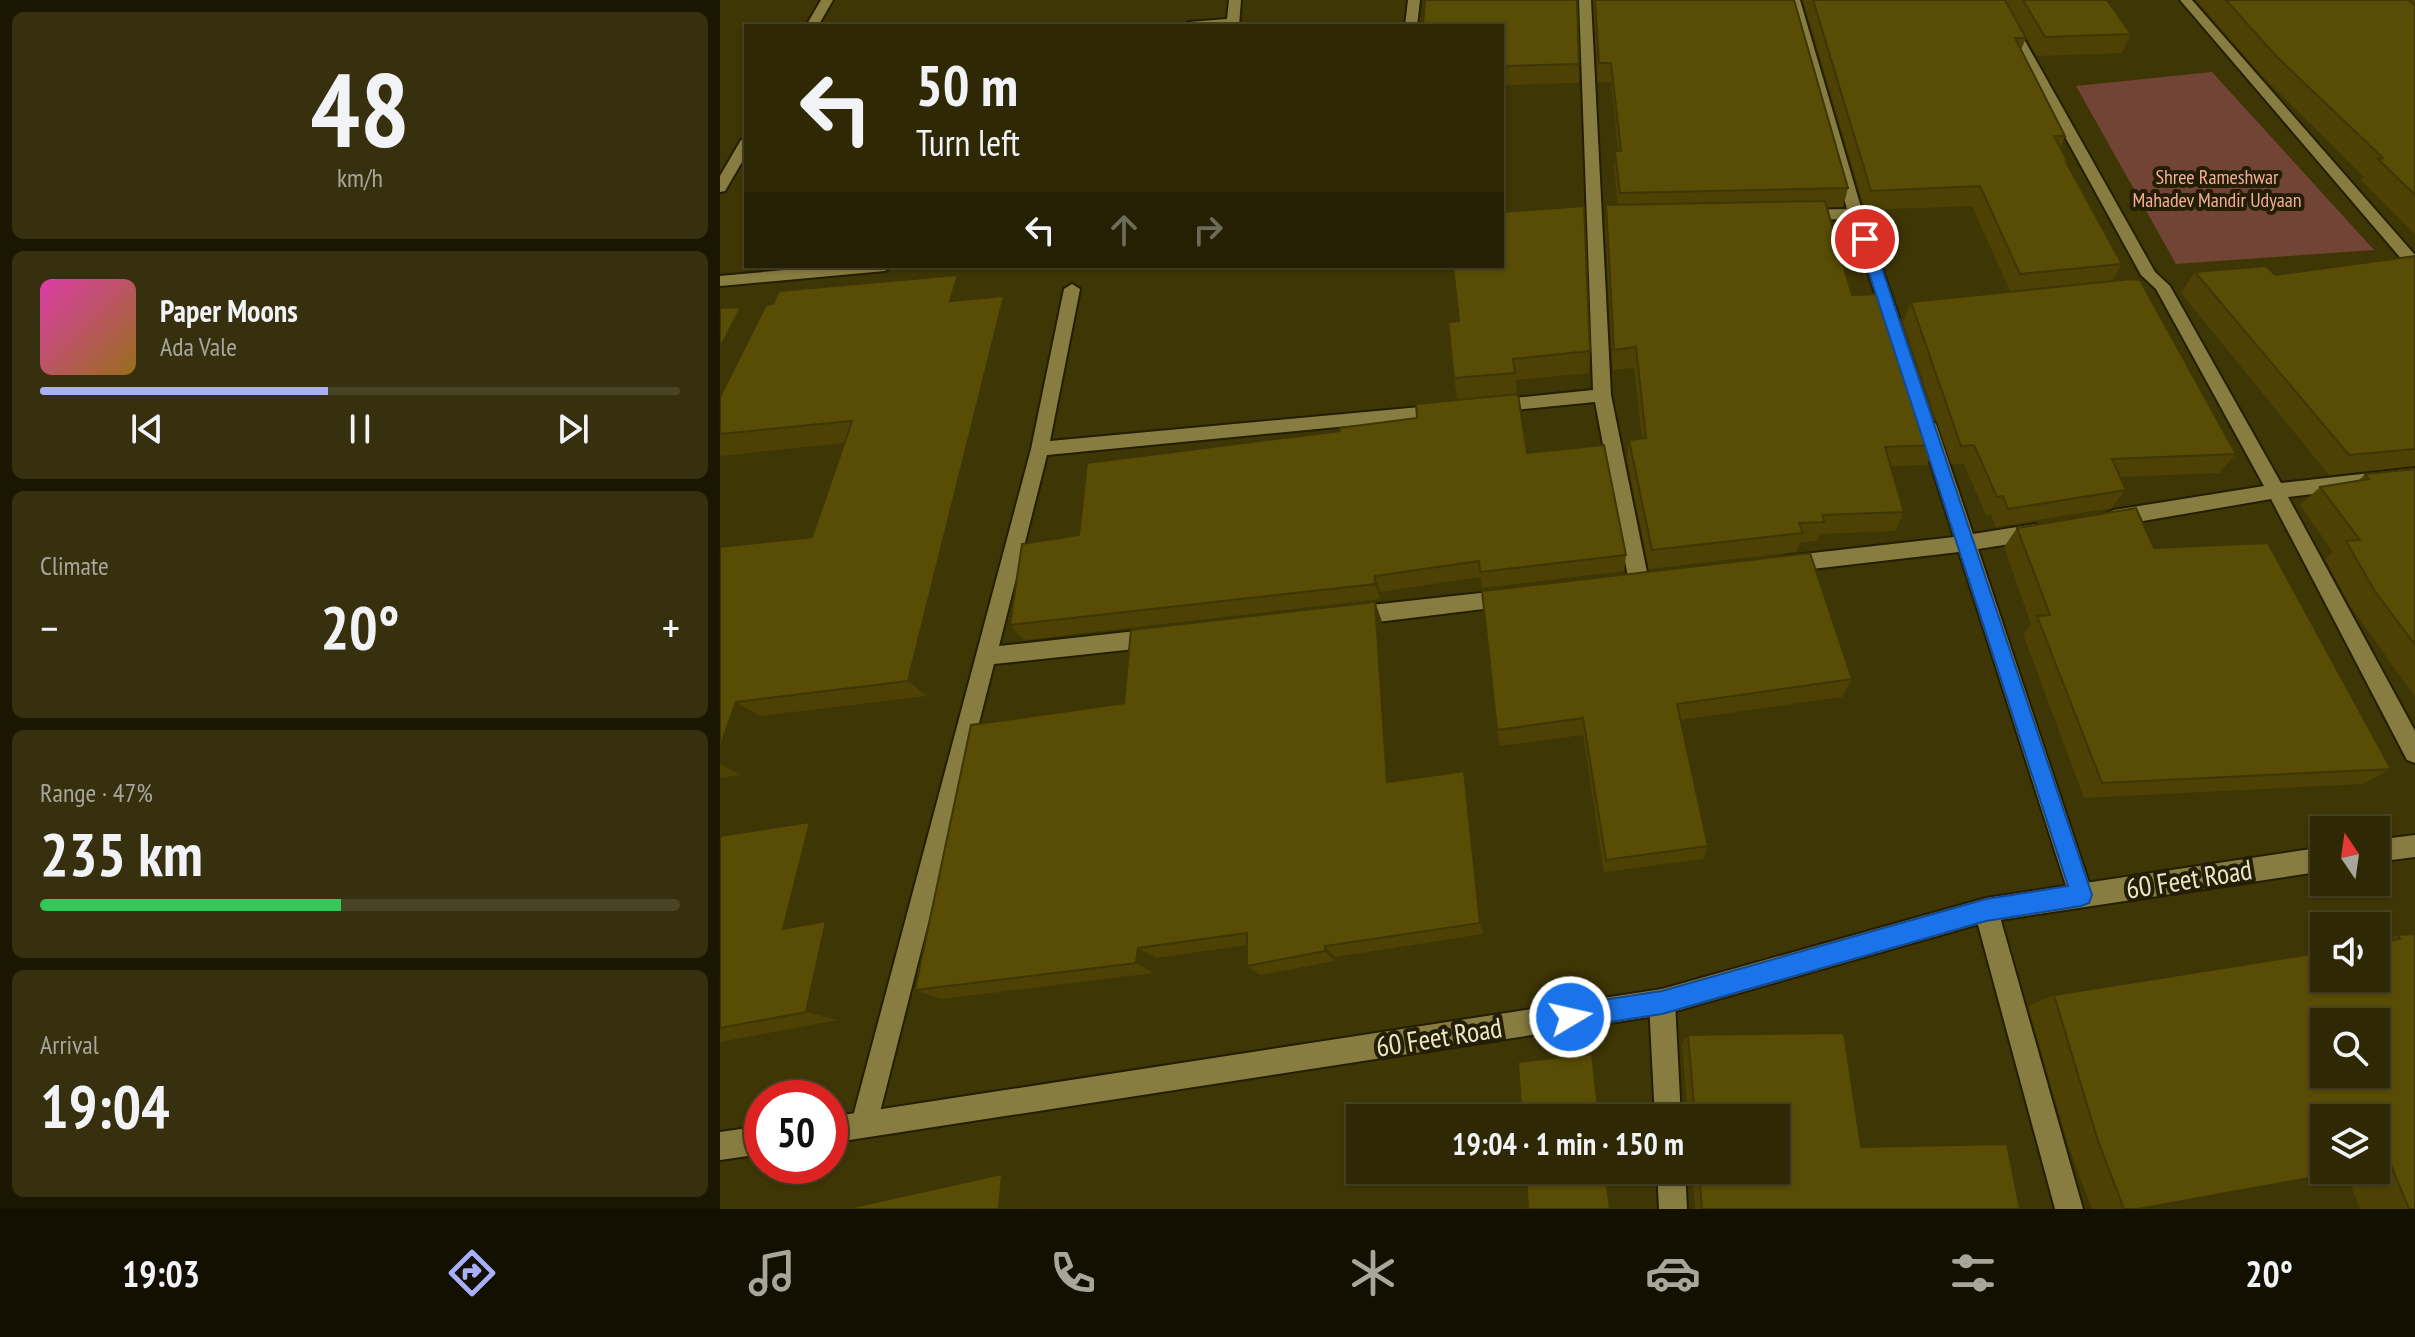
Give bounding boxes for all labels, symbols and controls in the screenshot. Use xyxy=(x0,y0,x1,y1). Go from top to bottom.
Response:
text: 48 xyxy=(310,41,410,176)
text: 50 m xyxy=(916,49,1018,121)
icon: left xyxy=(784,56,888,160)
text: Turn left xyxy=(916,119,1020,166)
text: km/h xyxy=(337,161,383,194)
park label: Shree Rameshwar Mahadev Mandir Udyaan xyxy=(2132,164,2302,213)
pin xyxy=(1831,205,1899,273)
icon: left xyxy=(1018,208,1062,252)
icon: ahead xyxy=(1102,208,1146,252)
icon: right xyxy=(1186,208,1230,252)
icon: arrive xyxy=(1843,217,1887,261)
text: Paper Moons xyxy=(160,291,298,330)
text: Ada Vale xyxy=(160,330,237,363)
icon: previous xyxy=(125,407,169,451)
icon: pause xyxy=(338,407,382,451)
icon: next xyxy=(551,407,595,451)
text: Climate xyxy=(40,549,109,582)
text: 20° xyxy=(320,588,400,666)
text: − xyxy=(40,599,58,656)
text: + xyxy=(662,599,680,656)
text: Range · 47% xyxy=(40,776,153,809)
text: 235 km xyxy=(40,815,203,893)
north arrow xyxy=(2310,816,2390,896)
map controls xyxy=(2310,816,2390,1184)
street label: 60 Feet Road xyxy=(2123,850,2255,907)
button: sound xyxy=(2310,912,2390,992)
position arrow xyxy=(1528,975,1612,1059)
street label: 60 Feet Road xyxy=(1373,1008,1505,1065)
button: search xyxy=(2310,1008,2390,1088)
text: Arrival xyxy=(40,1028,99,1061)
text: 19:04 xyxy=(40,1067,170,1145)
speed limit sign: 50 xyxy=(744,1080,848,1184)
button: layers xyxy=(2310,1104,2390,1184)
text: 19:04 · 1 min · 150 m xyxy=(1452,1124,1684,1163)
icon: directions xyxy=(444,1245,500,1301)
icon: music xyxy=(744,1245,800,1301)
icon: phone xyxy=(1045,1245,1101,1301)
icon: climate xyxy=(1345,1245,1401,1301)
icon: car xyxy=(1645,1245,1701,1301)
icon: filters xyxy=(1945,1245,2001,1301)
text: 19:03 xyxy=(122,1250,200,1297)
text: 20° xyxy=(2245,1250,2293,1297)

